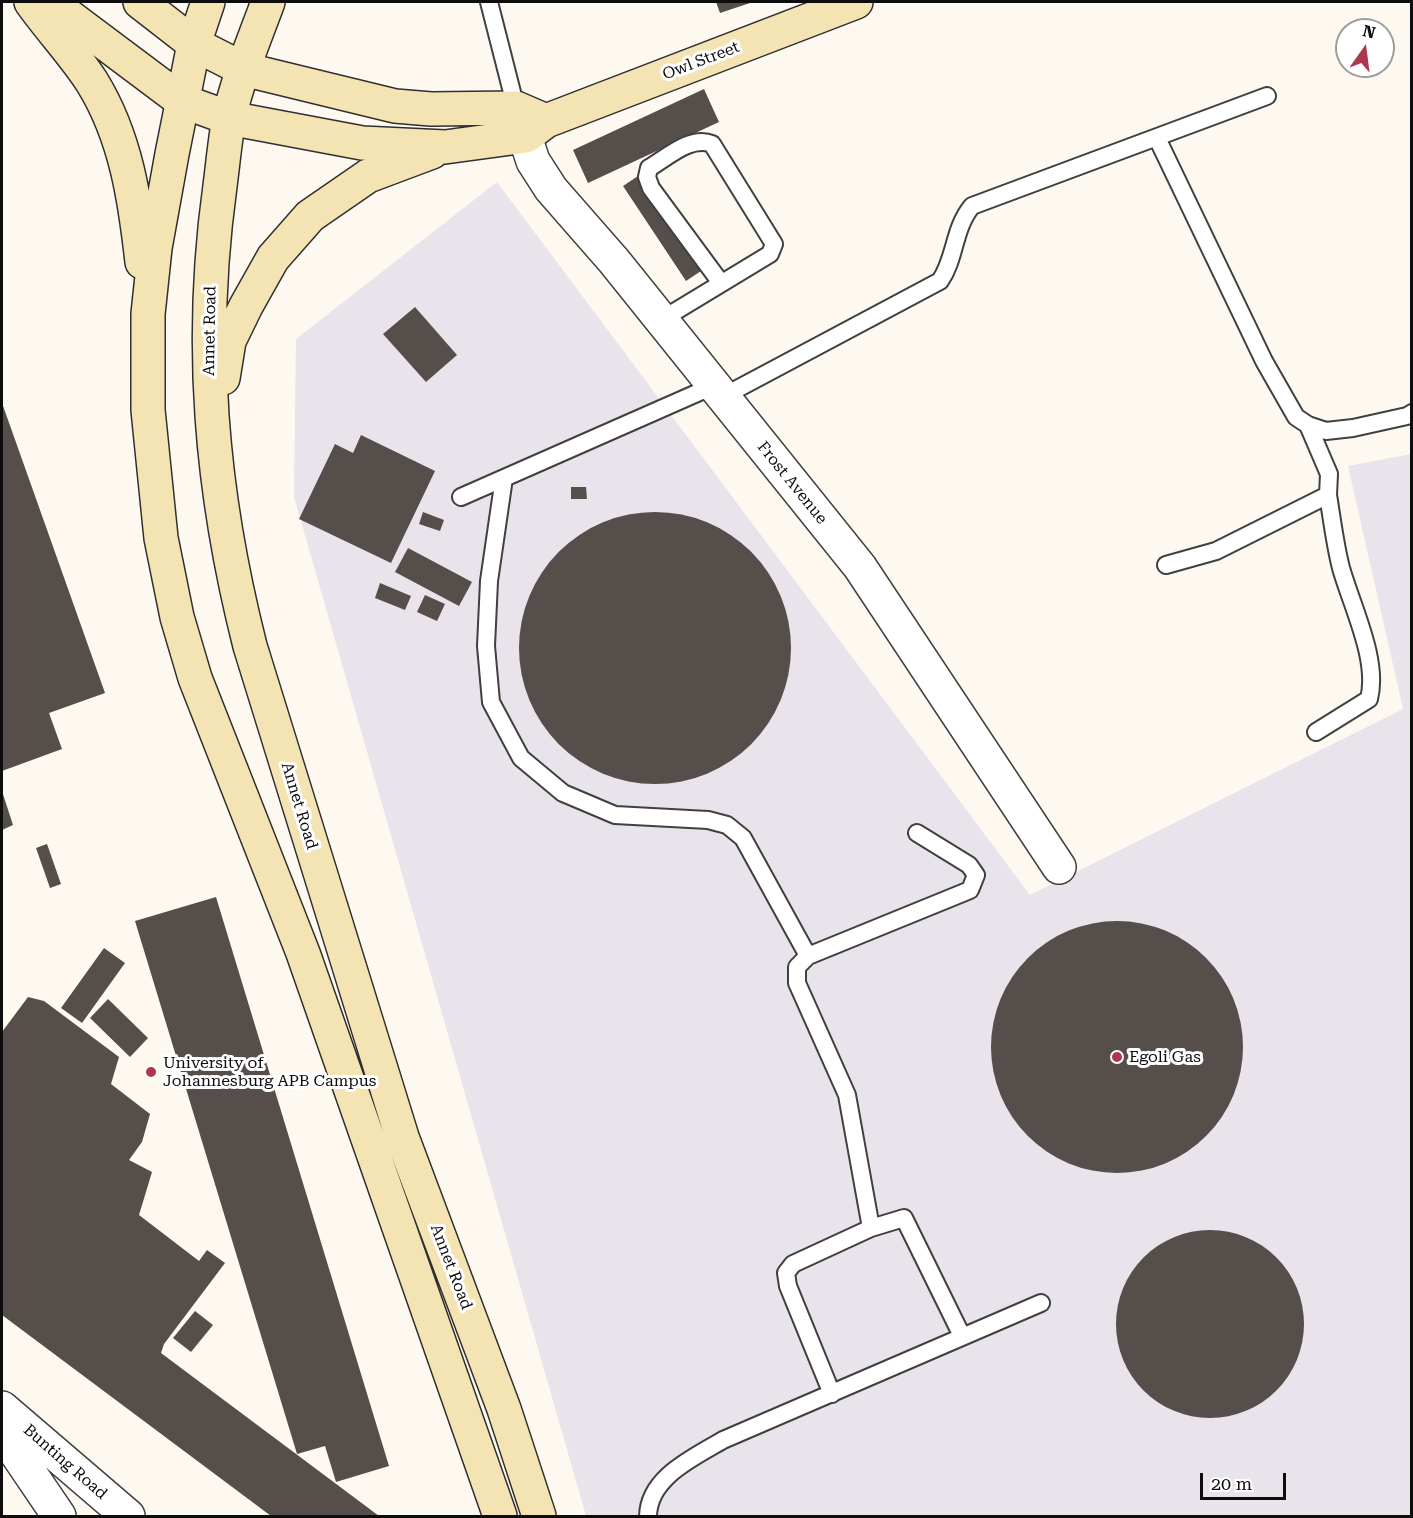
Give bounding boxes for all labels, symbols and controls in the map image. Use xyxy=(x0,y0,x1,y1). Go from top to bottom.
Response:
north arrow xyxy=(1335,18,1395,78)
text: N xyxy=(1361,21,1377,43)
street label: Owl Street xyxy=(660,38,742,84)
street label: Annet Road xyxy=(200,286,220,376)
street label: Frost Avenue xyxy=(753,438,831,528)
street label: Annet Road xyxy=(277,760,321,852)
place label: Egoli Gas xyxy=(1129,1047,1201,1067)
marker: Egoli Gas xyxy=(1110,1050,1124,1064)
place label: University of Johannesburg APB Campus xyxy=(163,1053,376,1091)
marker: University of Johannesburg APB Campus xyxy=(144,1065,158,1079)
street label: Annet Road xyxy=(426,1222,476,1312)
street label: Bunting Road xyxy=(19,1420,111,1504)
scale bar xyxy=(1203,1461,1288,1499)
text: 20 m xyxy=(1211,1473,1252,1494)

